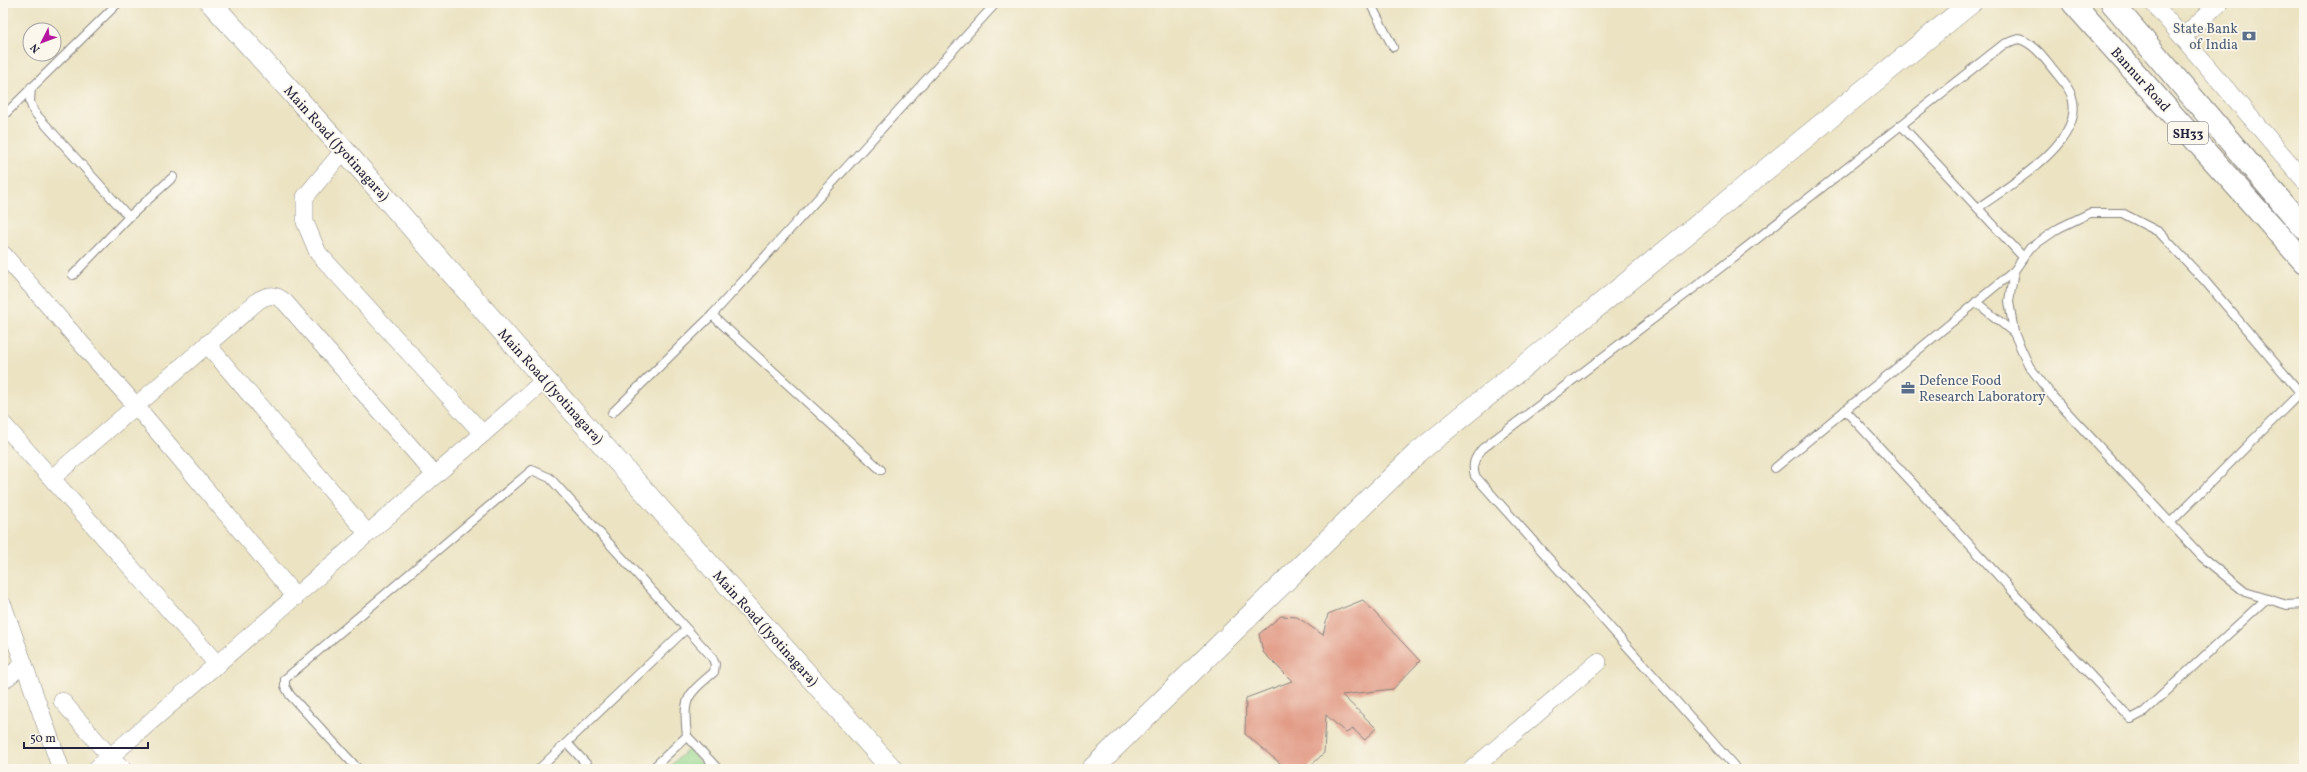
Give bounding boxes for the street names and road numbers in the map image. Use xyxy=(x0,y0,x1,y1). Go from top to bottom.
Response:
street label: Bannur Road xyxy=(2106,44,2174,116)
street label: Main Road (Jyotinagara) xyxy=(279,82,393,206)
road number: SH33 xyxy=(2168,122,2208,144)
street label: Main Road (Jyotinagara) xyxy=(493,325,607,449)
street label: Main Road (Jyotinagara) xyxy=(708,567,822,691)

